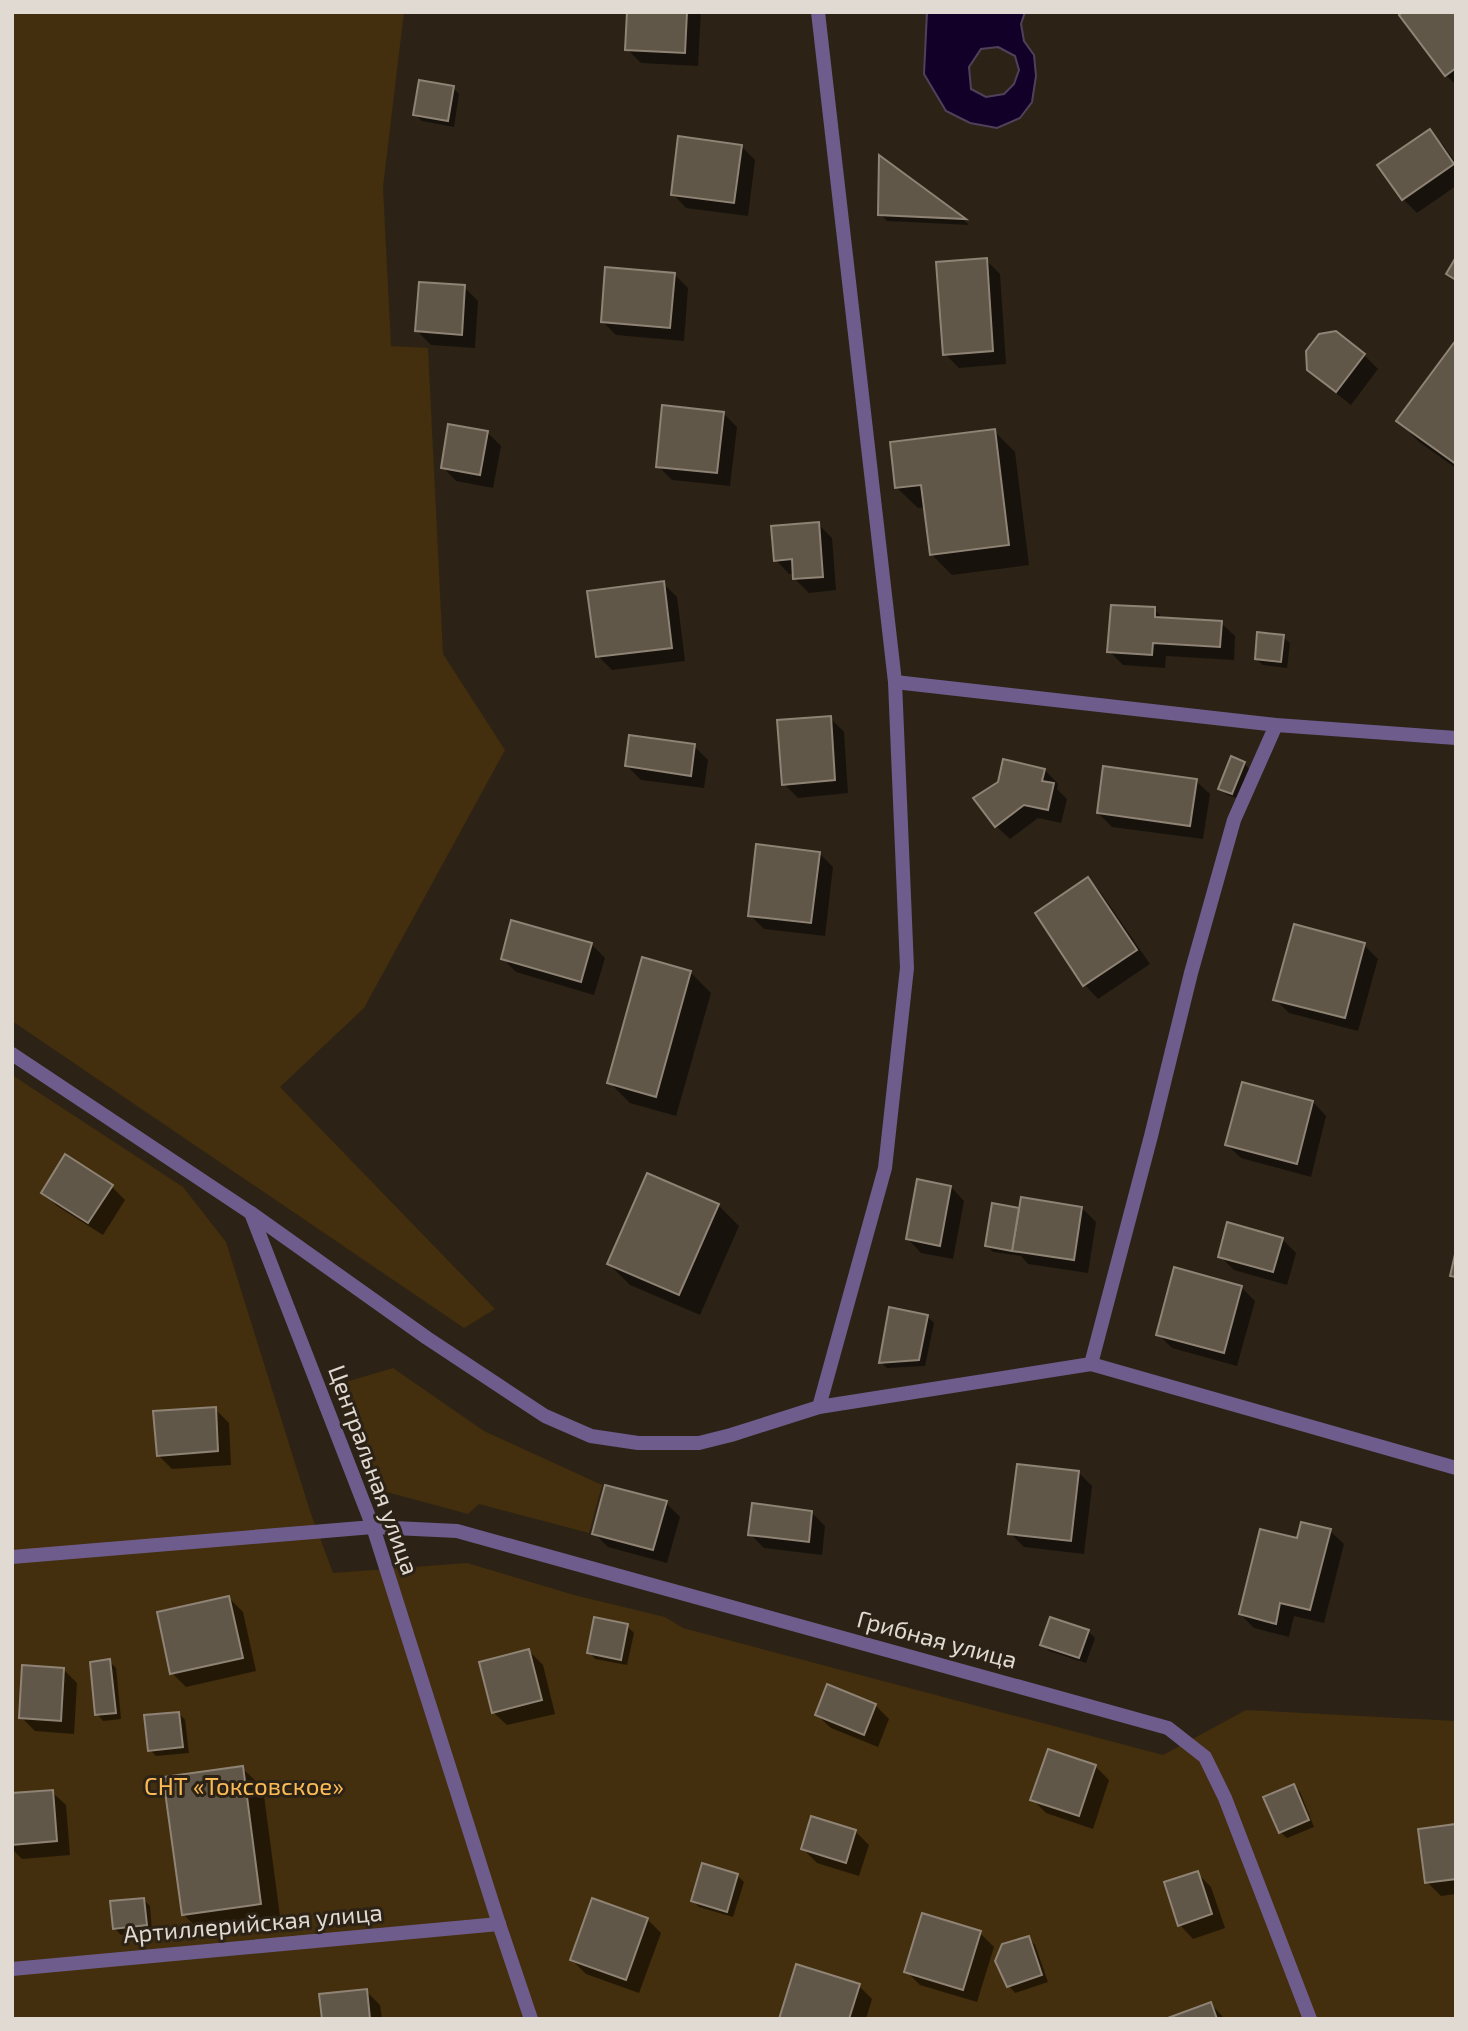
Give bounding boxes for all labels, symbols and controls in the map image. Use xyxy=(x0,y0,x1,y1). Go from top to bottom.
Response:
street label: Центральная улица xyxy=(322,1361,426,1579)
street label: Грибная улица xyxy=(854,1603,1021,1675)
park label: СНТ «Токсовское» xyxy=(144,1771,344,1800)
street label: Артиллерийская улица xyxy=(122,1897,384,1949)

